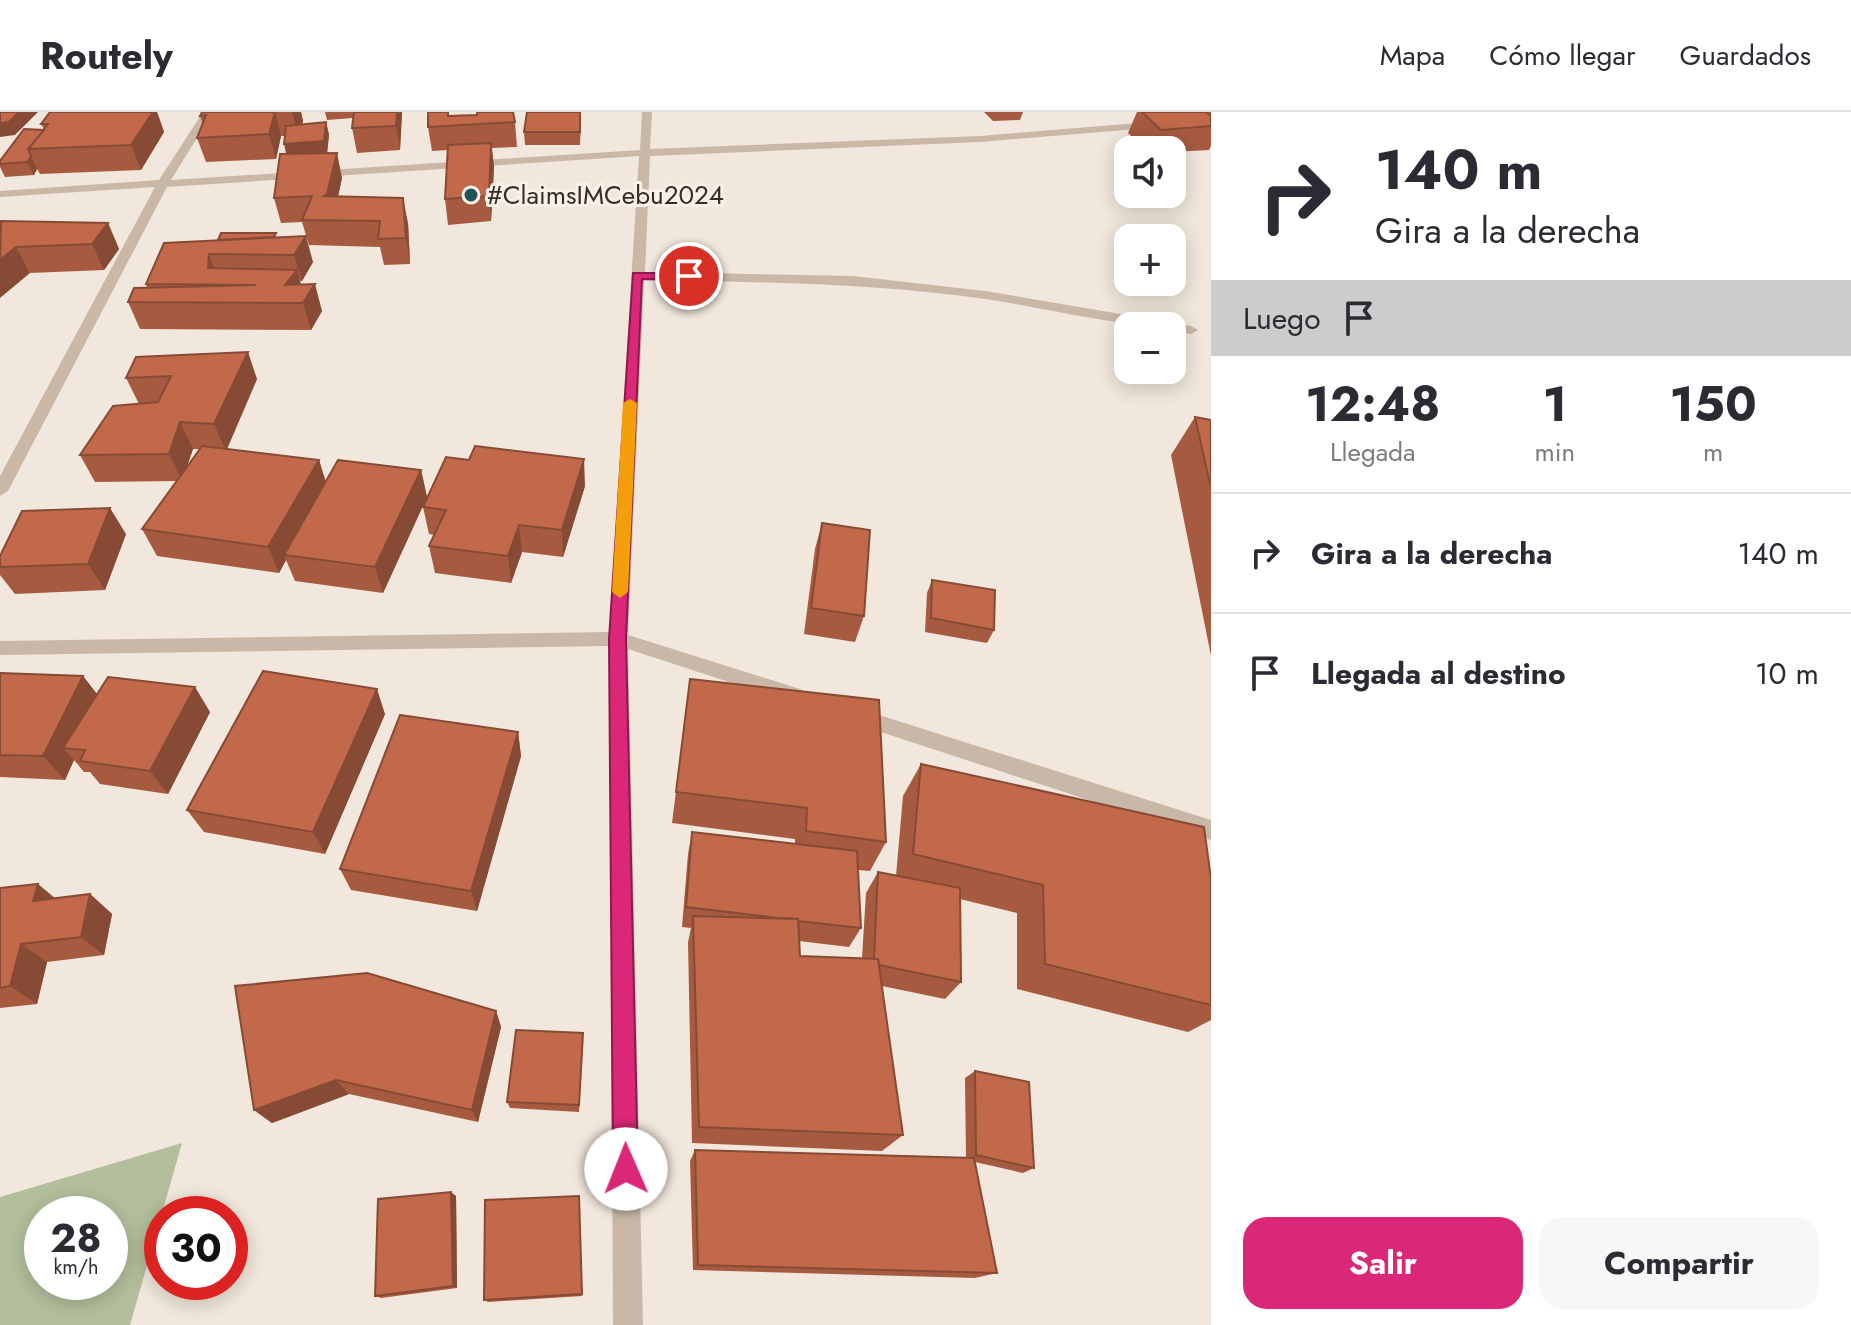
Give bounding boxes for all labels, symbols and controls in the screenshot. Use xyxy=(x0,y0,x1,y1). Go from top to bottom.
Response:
text: Routely xyxy=(40,28,173,83)
text: Mapa xyxy=(1380,35,1445,76)
text: Cómo llegar xyxy=(1489,35,1636,76)
text: Guardados xyxy=(1680,35,1811,76)
text: 140 m xyxy=(1375,129,1542,210)
map controls xyxy=(1114,136,1186,384)
button: sound xyxy=(1114,136,1186,208)
icon: right xyxy=(1243,144,1347,248)
place label: #ClaimsIMCebu2024 xyxy=(487,176,724,214)
marker: #ClaimsIMCebu2024 xyxy=(462,186,480,204)
text: Gira a la derecha xyxy=(1375,204,1640,256)
button: + xyxy=(1114,224,1186,296)
pin xyxy=(655,242,723,310)
icon: arrive xyxy=(667,254,711,298)
icon: arrive xyxy=(1337,296,1381,340)
text: Luego xyxy=(1243,297,1321,340)
button: − xyxy=(1114,312,1186,384)
text: 12:48 xyxy=(1305,370,1440,439)
text: 1 xyxy=(1543,370,1567,439)
text: 150 xyxy=(1670,370,1757,439)
text: Llegada xyxy=(1330,433,1416,471)
text: min xyxy=(1535,433,1575,471)
text: m xyxy=(1703,433,1723,471)
icon: right xyxy=(1243,531,1287,575)
text: Gira a la derecha xyxy=(1311,532,1552,575)
text: 140 m xyxy=(1738,532,1819,575)
icon: arrive xyxy=(1243,651,1287,695)
text: Llegada al destino xyxy=(1311,652,1566,695)
text: 10 m xyxy=(1755,652,1819,695)
position arrow xyxy=(584,1127,668,1211)
speed limit sign: 30 xyxy=(144,1196,248,1300)
text: 28 xyxy=(50,1209,102,1267)
button: Salir xyxy=(1243,1217,1523,1309)
button: Compartir xyxy=(1539,1217,1819,1309)
text: km/h xyxy=(53,1253,99,1282)

